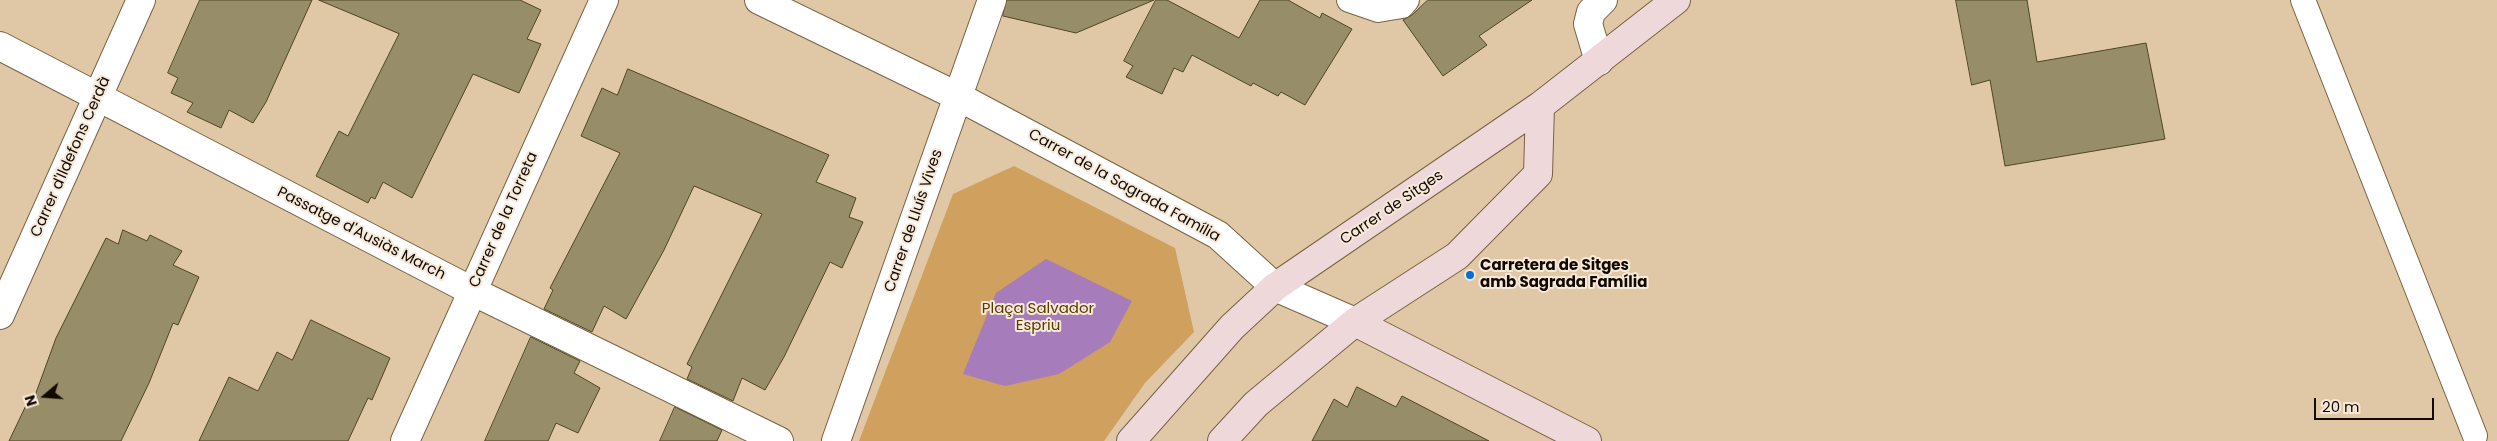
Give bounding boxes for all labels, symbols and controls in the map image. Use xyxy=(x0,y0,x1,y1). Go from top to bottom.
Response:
street label: Carrer d'Ildefons Cerdà xyxy=(27,74,115,240)
street label: Carrer de la Sagrada Família xyxy=(1025,126,1223,246)
street label: Carrer de Lluís Vives xyxy=(881,147,947,295)
street label: Carrer de la Torreta xyxy=(466,149,542,291)
street label: Carrer de Sitges xyxy=(1337,167,1447,249)
street label: Passatge d'Ausiàs March xyxy=(274,184,448,284)
place label: Carretera de Sitges amb Sagrada Família xyxy=(1480,257,1647,292)
marker: Carretera de Sitges amb Sagrada Família xyxy=(1464,269,1476,281)
park label: Plaça Salvador Espriu xyxy=(982,300,1094,335)
north arrow xyxy=(20,371,70,421)
scale bar xyxy=(2317,388,2437,420)
text: N xyxy=(20,393,42,409)
text: 20 m xyxy=(2322,396,2360,417)

